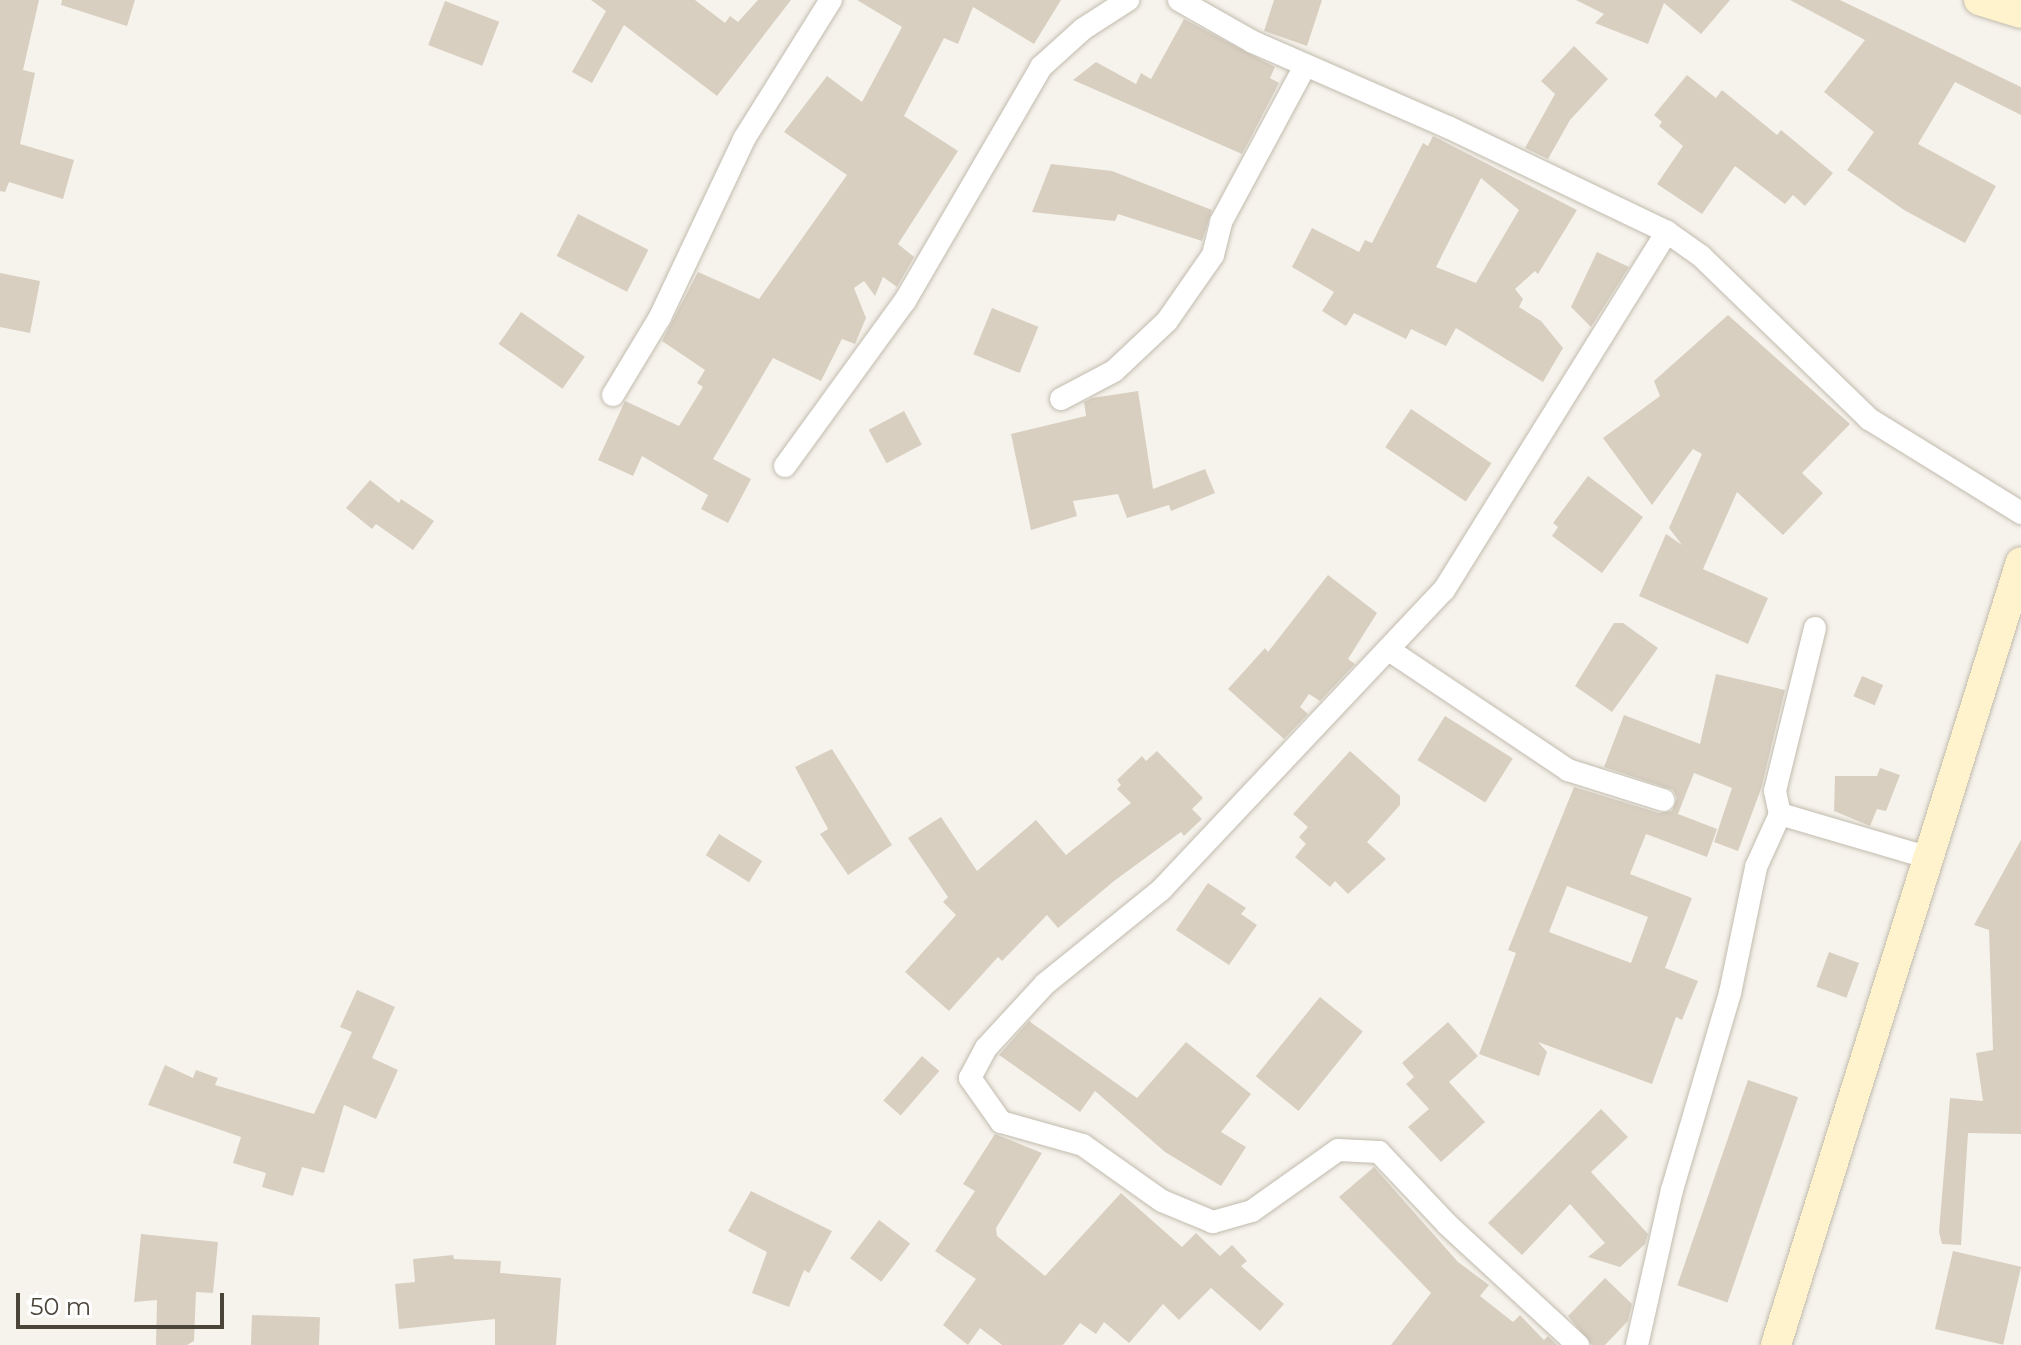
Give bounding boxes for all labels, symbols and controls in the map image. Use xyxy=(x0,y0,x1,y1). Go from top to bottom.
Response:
scale bar xyxy=(20,1277,228,1327)
text: 50 m xyxy=(30,1292,91,1321)

